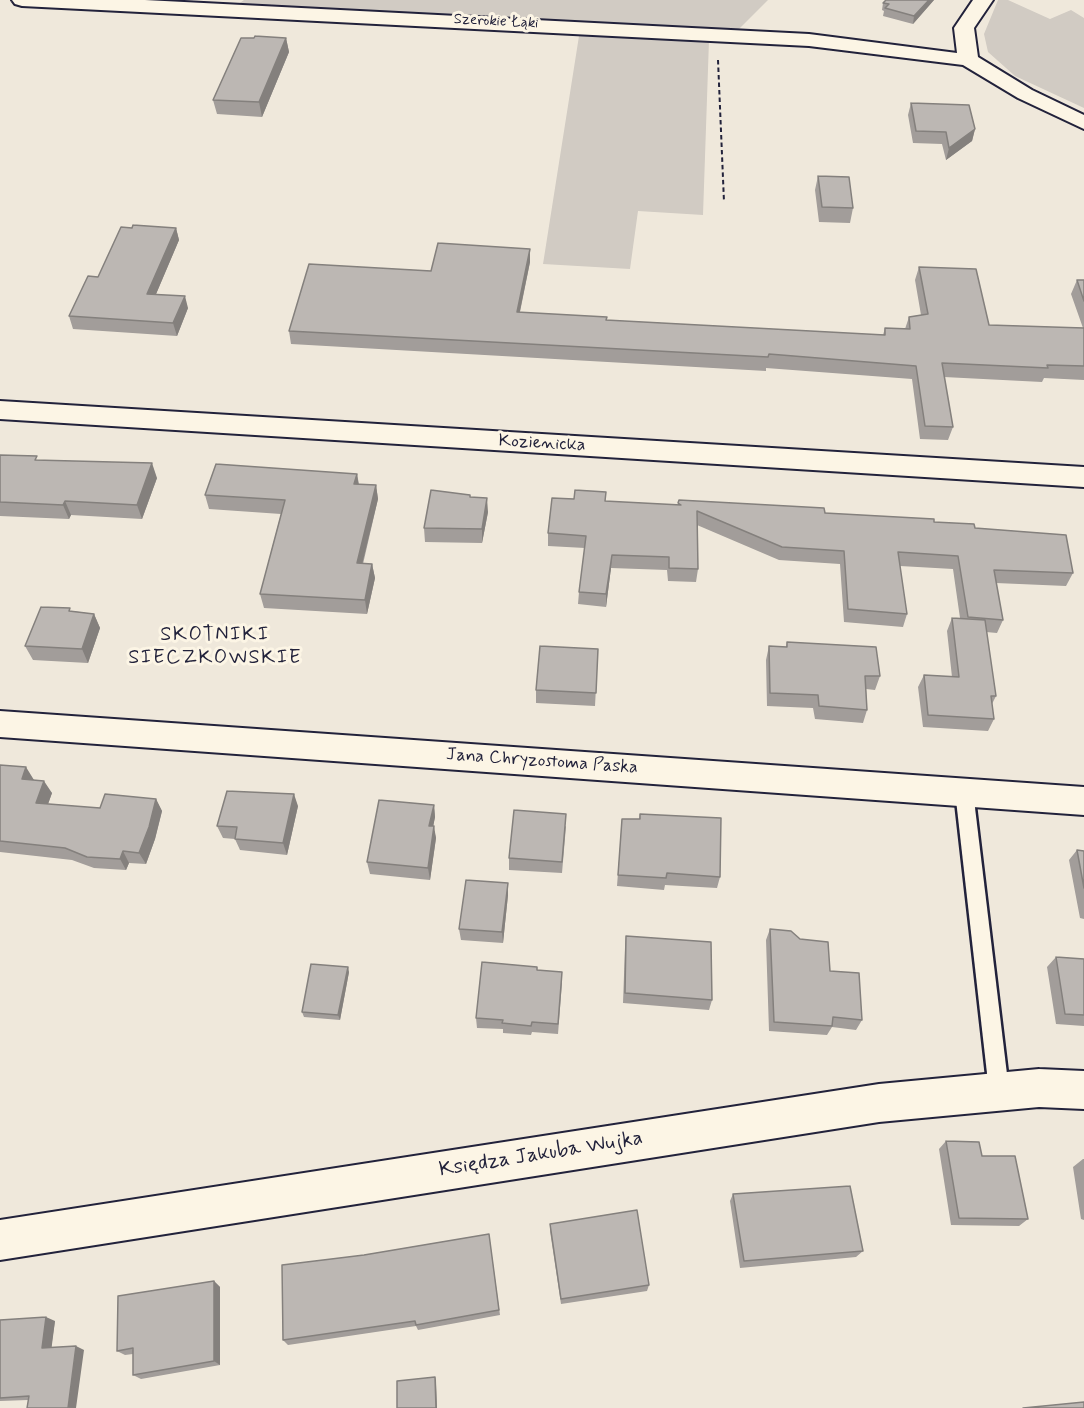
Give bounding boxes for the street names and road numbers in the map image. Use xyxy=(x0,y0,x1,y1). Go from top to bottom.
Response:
street label: Szerokie Łąki xyxy=(453,11,539,33)
street label: Kozienicka xyxy=(498,431,586,457)
street label: Jana Chryzostoma Paska xyxy=(445,745,639,779)
street label: Księdza Jakuba Wujka xyxy=(437,1126,645,1184)

